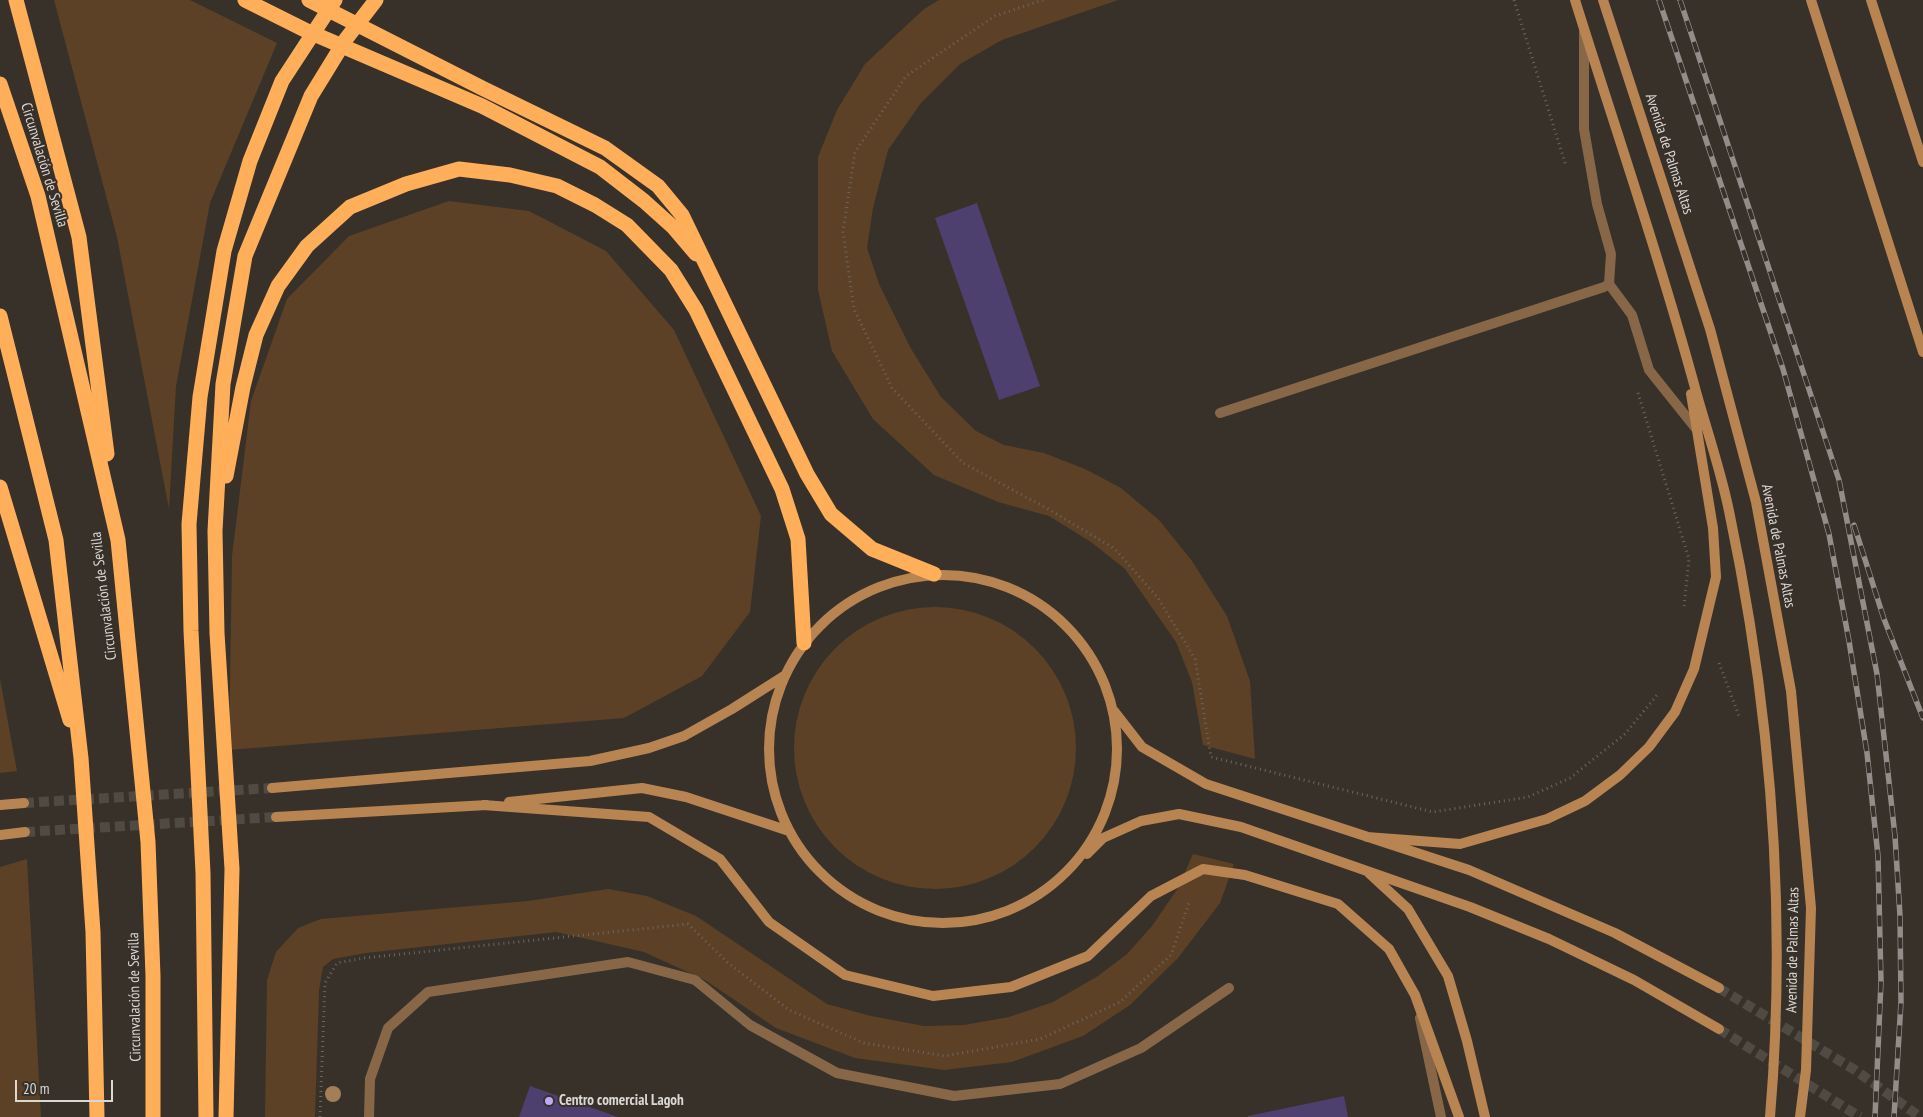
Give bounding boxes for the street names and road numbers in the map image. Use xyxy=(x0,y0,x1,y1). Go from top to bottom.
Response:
street label: Avenida de Palmas Altas xyxy=(1641,91,1697,217)
street label: Circunvalación de Sevilla xyxy=(17,101,71,229)
street label: Avenida de Palmas Altas xyxy=(1757,483,1799,609)
street label: Circunvalación de Sevilla xyxy=(87,531,121,661)
street label: Avenida de Palmas Altas xyxy=(1783,887,1803,1013)
street label: Circunvalación de Sevilla xyxy=(125,932,145,1062)

